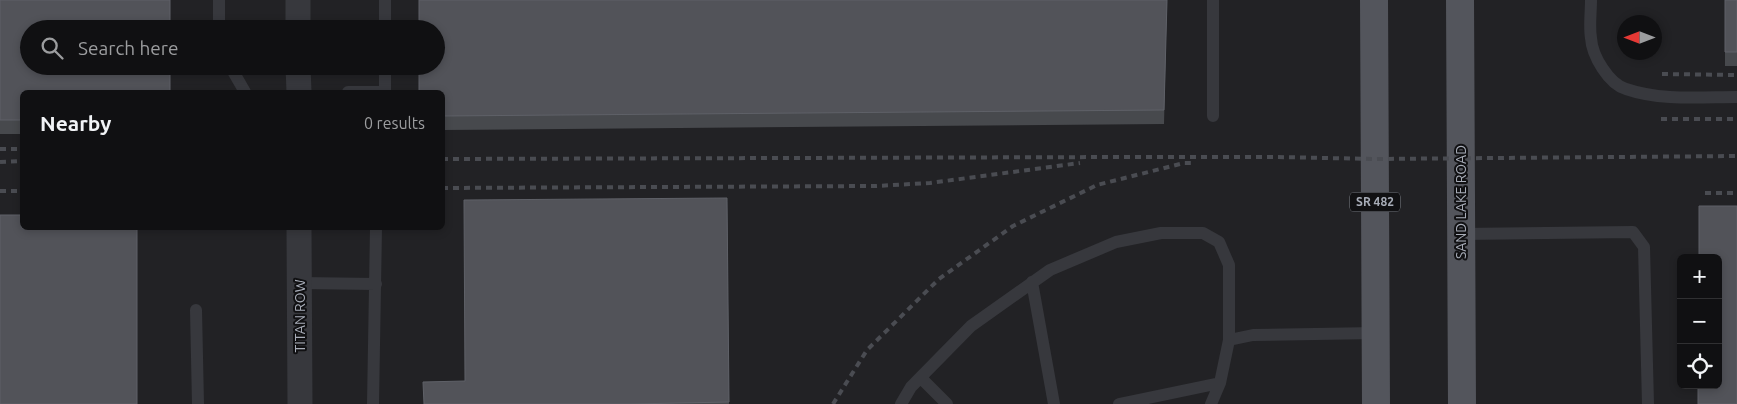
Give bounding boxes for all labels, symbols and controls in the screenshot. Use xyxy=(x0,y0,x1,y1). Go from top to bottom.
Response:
north arrow xyxy=(1617,15,1662,60)
search box xyxy=(20,20,445,75)
icon: search xyxy=(38,34,66,62)
text: Search here xyxy=(78,37,178,59)
text: Nearby xyxy=(40,111,111,135)
text: 0 results xyxy=(364,114,425,132)
street label: SAND LAKE ROAD xyxy=(1453,145,1469,259)
road number: SR 482 xyxy=(1350,192,1400,212)
map controls xyxy=(1677,254,1722,389)
button: + xyxy=(1677,254,1722,299)
street label: TITAN ROW xyxy=(292,279,308,353)
button: − xyxy=(1677,299,1722,344)
button: locate xyxy=(1677,344,1722,389)

